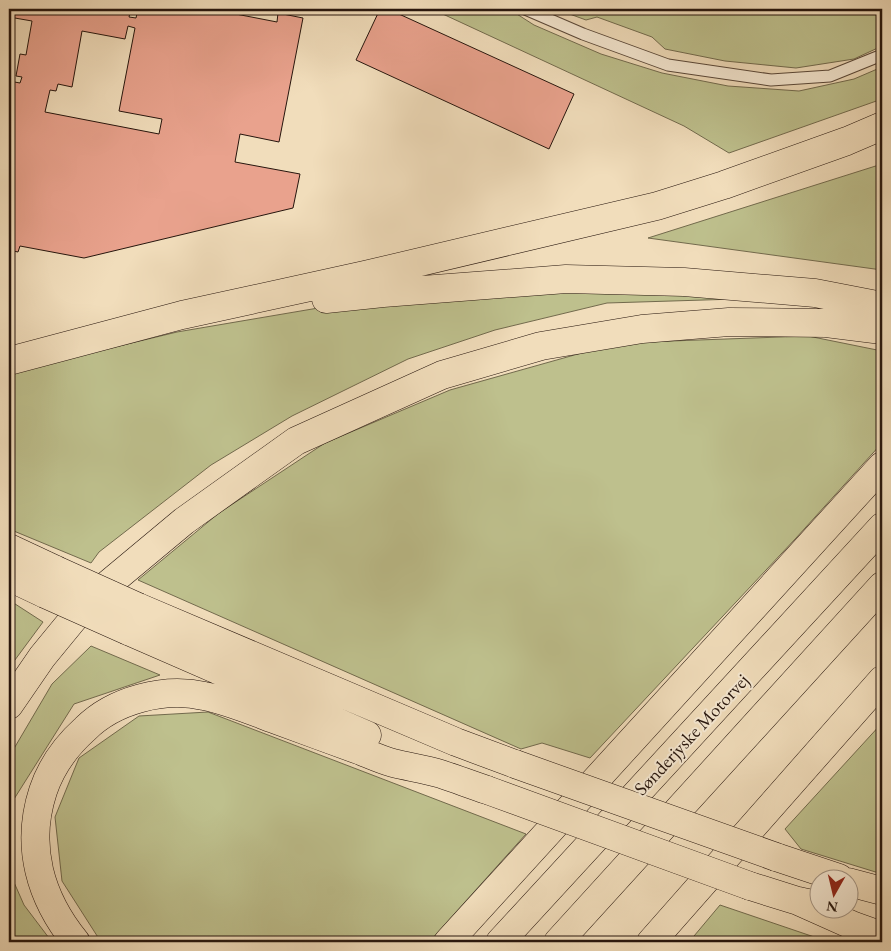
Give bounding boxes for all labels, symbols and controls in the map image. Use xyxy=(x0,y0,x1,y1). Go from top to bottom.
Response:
street label: Sønderjyske Motorvej xyxy=(628,668,754,801)
north arrow xyxy=(808,868,858,918)
text: N xyxy=(825,897,839,917)

